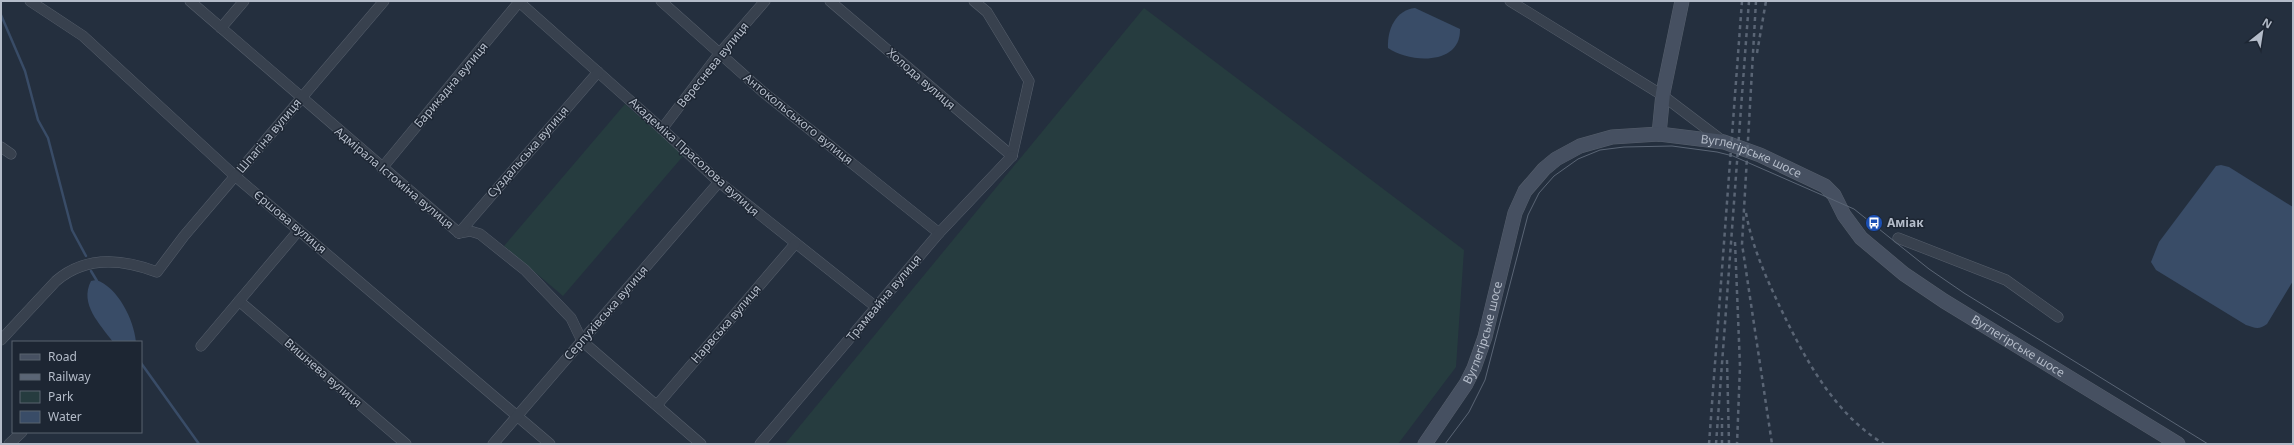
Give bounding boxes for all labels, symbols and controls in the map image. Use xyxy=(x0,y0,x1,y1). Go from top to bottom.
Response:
north arrow xyxy=(2242,12,2282,52)
text: N xyxy=(2260,14,2275,32)
street label: Вереснева вулиця xyxy=(673,18,752,111)
street label: Барикадна вулиця xyxy=(410,38,492,131)
street label: Холода вулиця xyxy=(883,44,959,113)
street label: Антокольського вулиця xyxy=(740,69,857,168)
street label: Академіка Прасолова вулиця xyxy=(626,93,763,220)
street label: Шпагіна вулиця xyxy=(232,95,305,177)
street label: Суздальська вулиця xyxy=(483,102,572,201)
street label: Адмірала Істоміна вулиця xyxy=(331,123,457,232)
street label: Вуглегірське шосе xyxy=(1700,130,1805,182)
street label: Єршова вулиця xyxy=(250,186,330,257)
bus stop icon: Аміак xyxy=(1864,213,1884,233)
place label: Аміак xyxy=(1887,214,1924,231)
street label: Трамвайна вулиця xyxy=(842,251,925,345)
street label: Серпухівська вулиця xyxy=(560,262,651,364)
street label: Вуглегірське шосе xyxy=(1458,279,1506,387)
street label: Нарвська вулиця xyxy=(687,281,764,367)
street label: Вуглегірське шосе xyxy=(1968,311,2069,381)
street label: Вишнева вулиця xyxy=(281,334,366,411)
legend xyxy=(12,341,142,433)
text: Road xyxy=(48,348,77,365)
text: Railway xyxy=(48,368,92,385)
text: Park xyxy=(48,388,74,405)
text: Water xyxy=(48,408,82,425)

